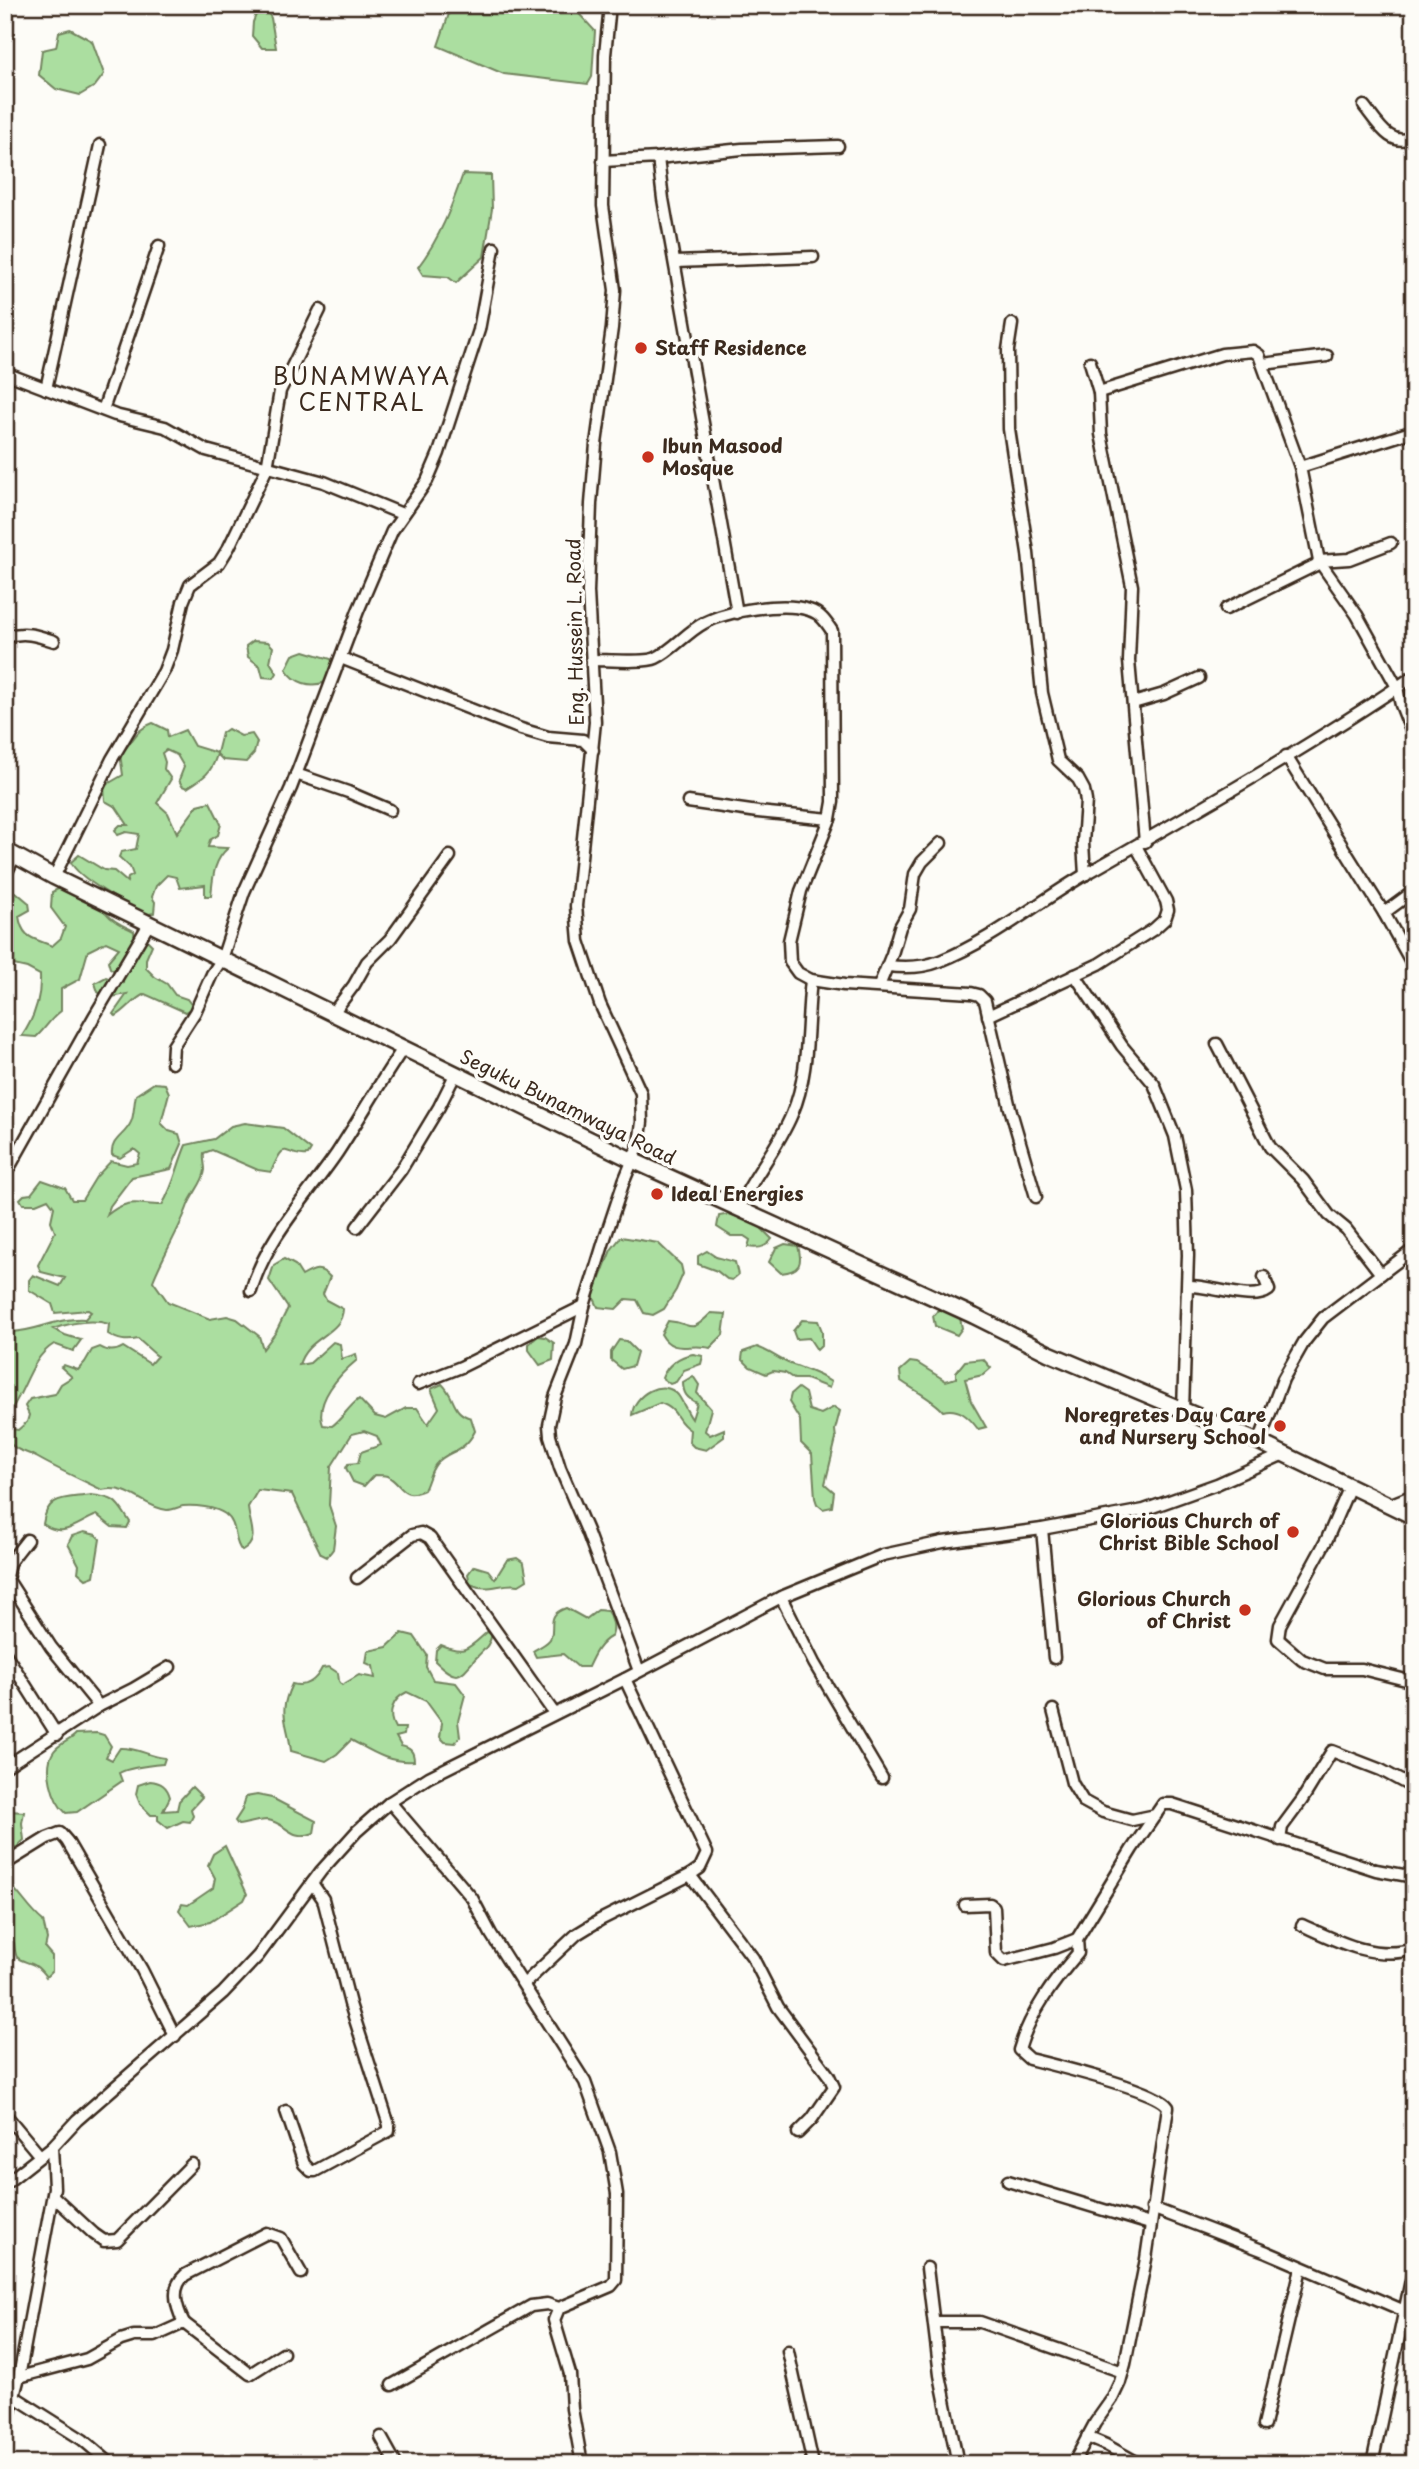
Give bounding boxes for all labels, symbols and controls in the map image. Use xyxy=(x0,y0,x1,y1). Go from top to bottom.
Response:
place label: Staff Residence xyxy=(655,333,807,361)
marker: Staff Residence xyxy=(633,340,649,356)
district label: BUNAMWAYA CENTRAL xyxy=(273,358,451,419)
place label: Ibun Masood Mosque xyxy=(662,431,783,481)
marker: Ibun Masood Mosque xyxy=(640,449,656,465)
street label: Eng. Hussein L. Road xyxy=(558,538,590,726)
street label: Seguku Bunamwaya Road xyxy=(456,1041,681,1171)
place label: Ideal Energies xyxy=(671,1179,804,1207)
marker: Ideal Energies xyxy=(649,1186,665,1202)
place label: Noregretes Day Care and Nursery School xyxy=(1064,1400,1266,1450)
marker: Noregretes Day Care and Nursery School xyxy=(1272,1418,1288,1434)
place label: Glorious Church of Christ Bible School xyxy=(1099,1506,1281,1556)
marker: Glorious Church of Christ Bible School xyxy=(1285,1524,1301,1540)
place label: Glorious Church of Christ xyxy=(1077,1584,1231,1634)
marker: Glorious Church of Christ xyxy=(1237,1602,1253,1618)

